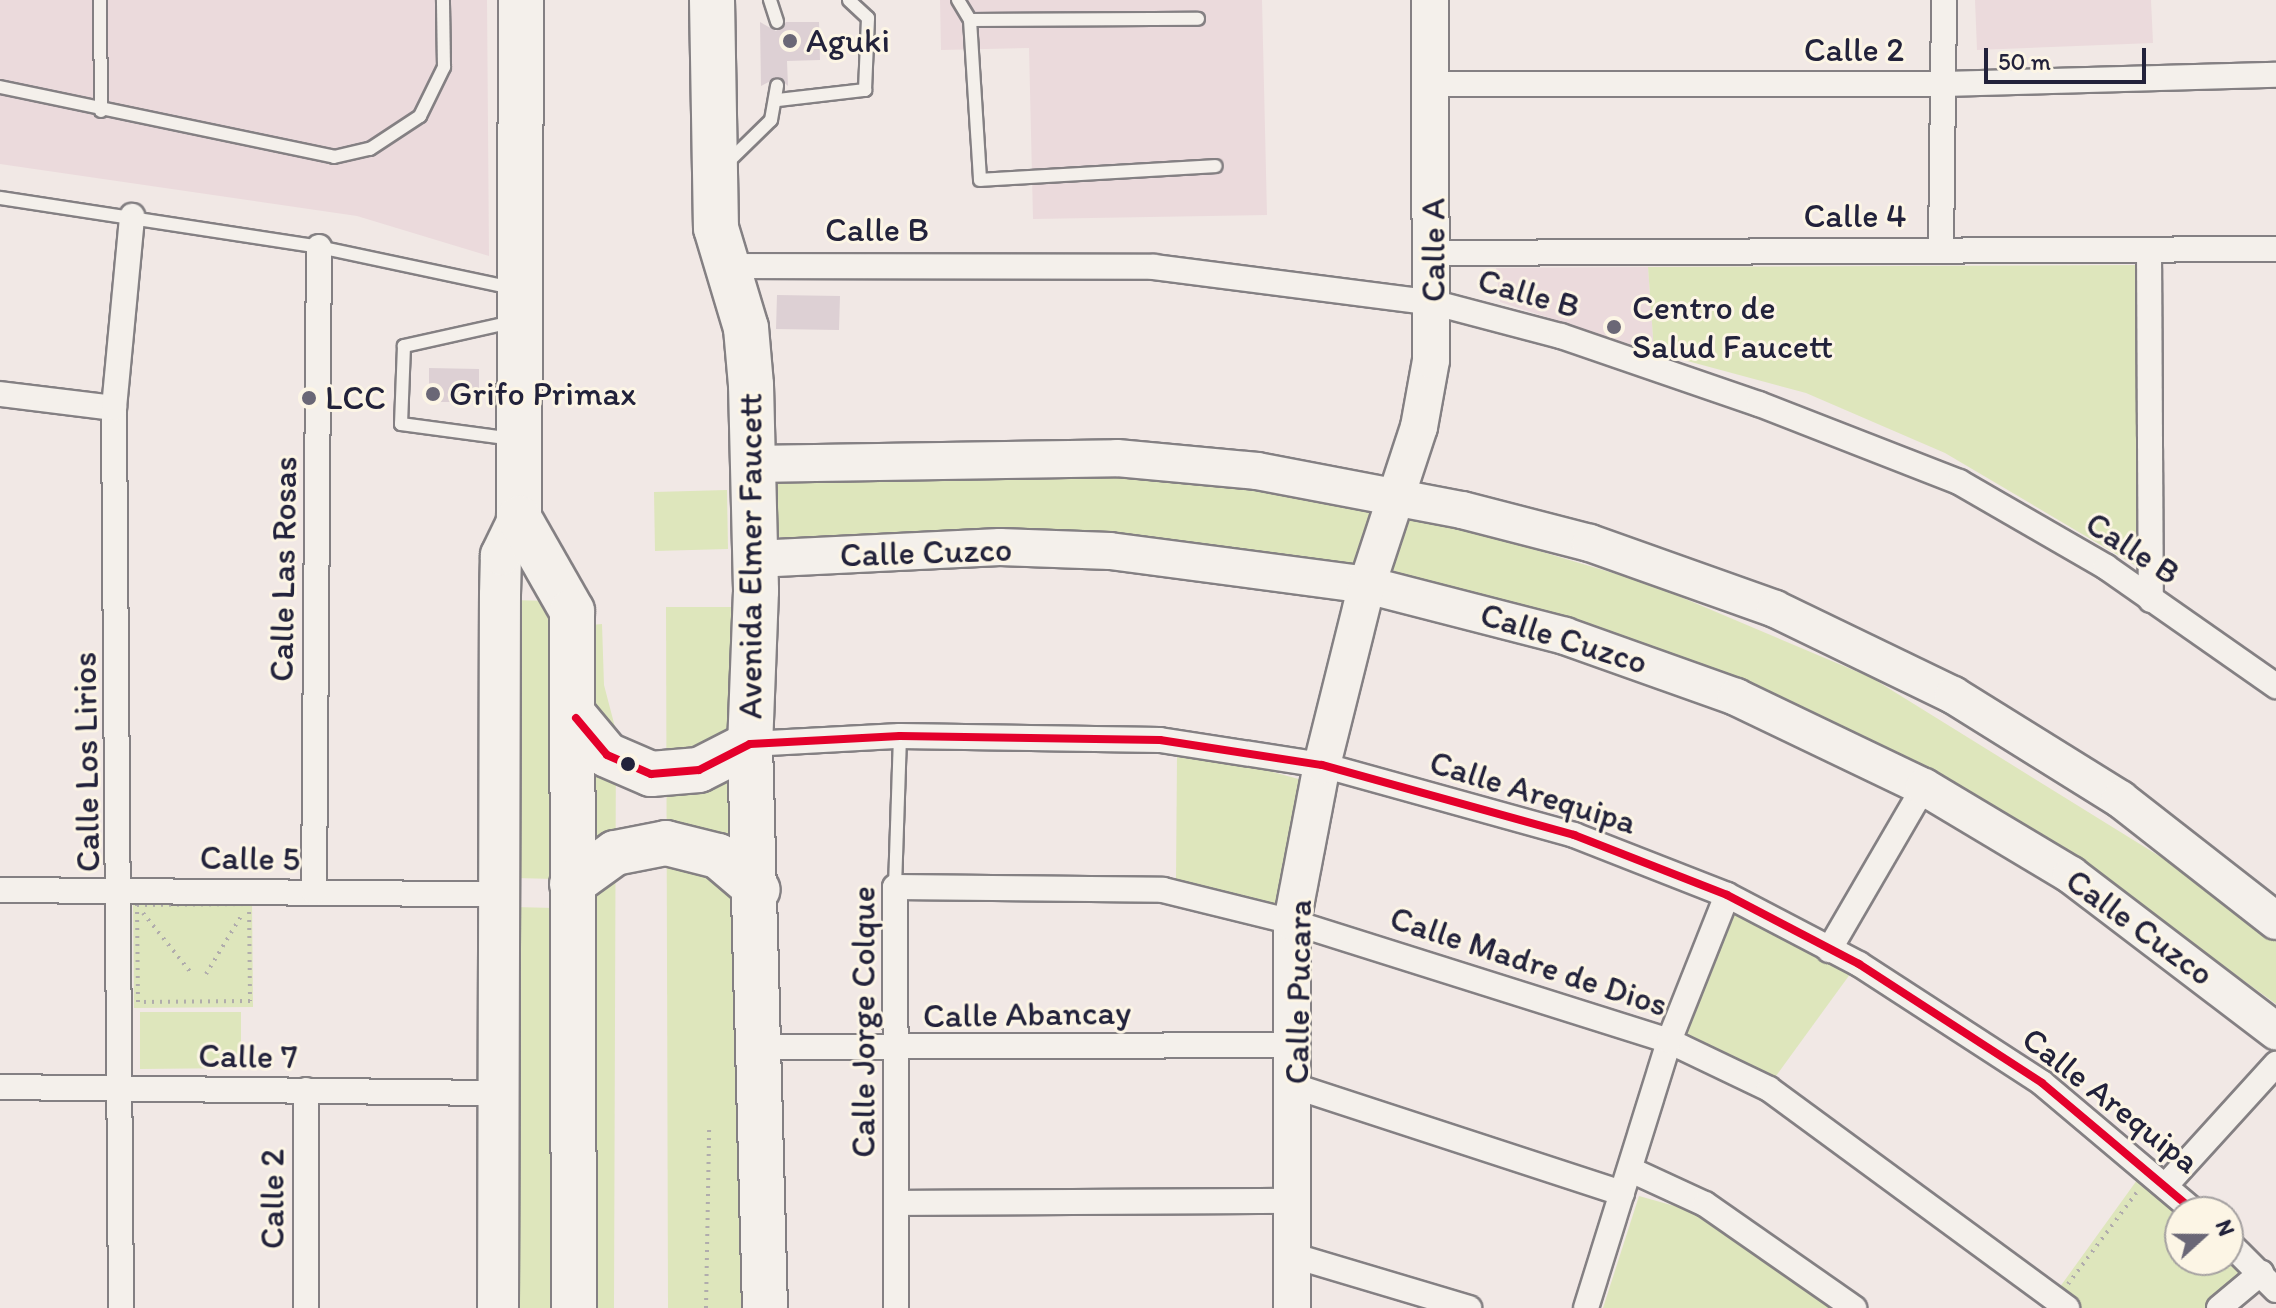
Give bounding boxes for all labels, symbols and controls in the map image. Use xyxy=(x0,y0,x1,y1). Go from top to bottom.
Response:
place label: Aguki xyxy=(806,21,890,61)
street label: Calle 2 xyxy=(1804,30,1904,70)
marker: Aguki xyxy=(781,32,799,50)
scale bar xyxy=(1988,32,2150,82)
text: 50 m xyxy=(1998,47,2051,76)
street label: Calle 4 xyxy=(1803,196,1907,236)
street label: Calle A xyxy=(1413,198,1453,302)
street label: Calle B xyxy=(825,210,929,250)
street label: Calle B xyxy=(1473,259,1585,327)
place label: Centro de Salud Faucett xyxy=(1632,287,1832,366)
marker: Centro de Salud Faucett xyxy=(1603,316,1625,338)
place label: Grifo Primax xyxy=(449,374,635,414)
place label: LCC xyxy=(325,378,386,418)
marker: Grifo Primax xyxy=(424,385,442,403)
marker: LCC xyxy=(300,389,318,407)
street label: Avenida Elmer Faucett xyxy=(730,393,770,719)
street label: Calle Las Rosas xyxy=(261,456,305,682)
street label: Calle B xyxy=(2078,502,2188,594)
street label: Calle Cuzco xyxy=(840,529,1012,575)
street label: Calle Cuzco xyxy=(1476,593,1652,683)
street label: Calle Los Lirios xyxy=(64,651,108,873)
street label: Calle Arequipa xyxy=(1425,741,1641,843)
unlabelled marker xyxy=(620,756,636,772)
street label: Calle 5 xyxy=(199,837,301,879)
street label: Calle Cuzco xyxy=(2059,860,2221,994)
street label: Calle Jorge Colque xyxy=(843,886,883,1158)
street label: Calle Madre de Dios xyxy=(1385,897,1673,1025)
street label: Calle Pucara xyxy=(1276,900,1320,1084)
street label: Calle Abancay xyxy=(923,992,1131,1036)
street label: Calle Arequipa xyxy=(2014,1018,2208,1182)
street label: Calle 7 xyxy=(198,1035,298,1077)
street label: Calle 2 xyxy=(252,1149,292,1249)
north arrow xyxy=(2164,1196,2244,1276)
text: N xyxy=(2210,1216,2240,1240)

